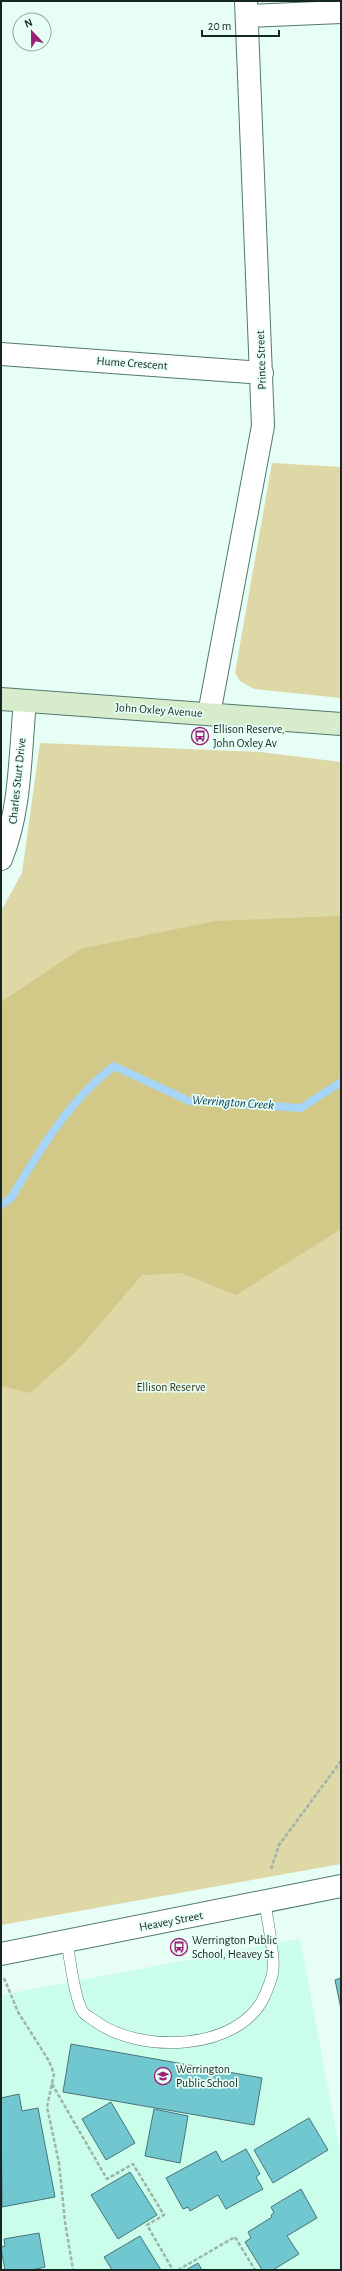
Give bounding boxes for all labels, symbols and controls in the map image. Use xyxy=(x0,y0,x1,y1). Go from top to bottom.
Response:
north arrow xyxy=(12,12,52,52)
scale bar xyxy=(202,12,279,38)
text: N xyxy=(23,17,34,30)
text: 20 m xyxy=(208,20,231,32)
street label: Prince Street xyxy=(254,330,268,390)
street label: Hume Crescent xyxy=(96,355,168,371)
street label: John Oxley Avenue xyxy=(115,701,203,720)
place label: Ellison Reserve, John Oxley Av xyxy=(213,723,285,750)
bus stop icon: Ellison Reserve, John Oxley Av xyxy=(190,726,210,746)
street label: Charles Sturt Drive xyxy=(6,737,28,825)
water label: Werrington Creek xyxy=(192,1094,274,1112)
park label: Ellison Reserve xyxy=(136,1381,206,1393)
street label: Heavey Street xyxy=(138,1909,204,1934)
place label: Werrington Public School, Heavey St xyxy=(192,1934,277,1961)
bus stop icon: Werrington Public School, Heavey St xyxy=(169,1937,189,1957)
place label: Werrington Public School xyxy=(176,2063,238,2089)
school or university icon: Werrington Public School xyxy=(153,2066,173,2086)

